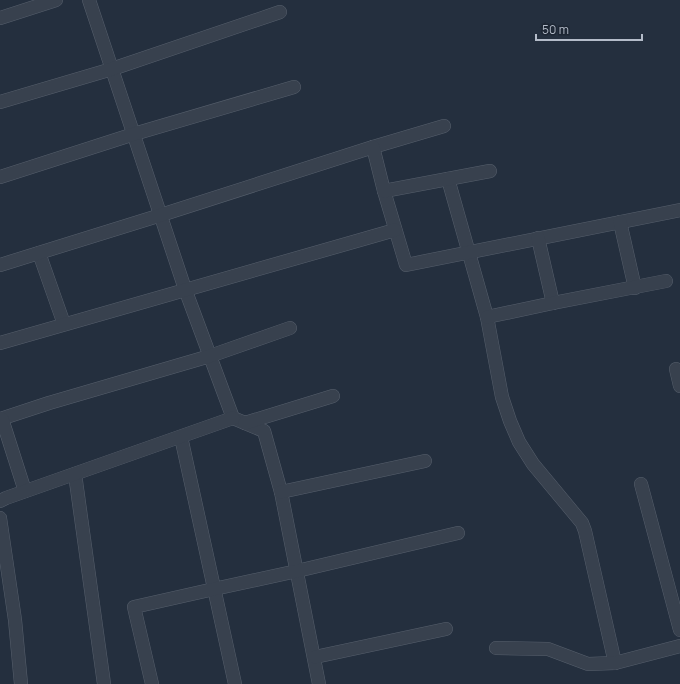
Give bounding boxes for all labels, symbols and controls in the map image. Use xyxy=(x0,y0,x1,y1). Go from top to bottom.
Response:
scale bar xyxy=(536,16,642,42)
text: 50 m xyxy=(542,21,569,38)

